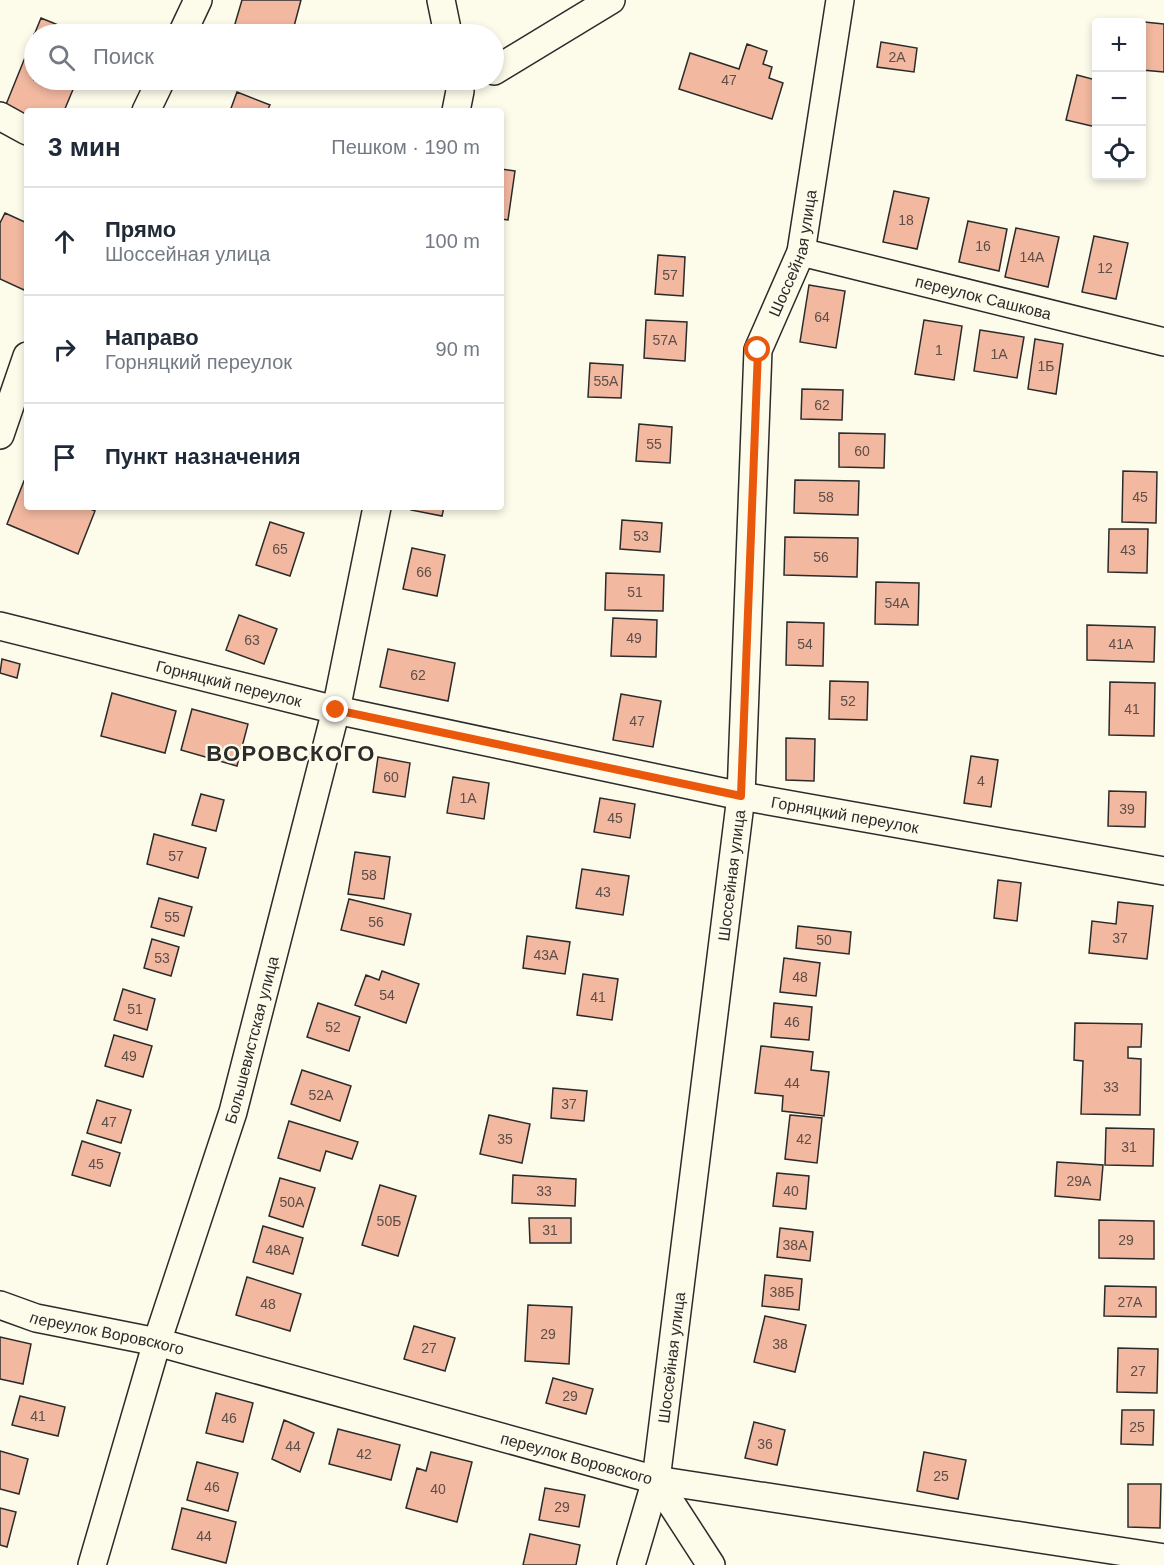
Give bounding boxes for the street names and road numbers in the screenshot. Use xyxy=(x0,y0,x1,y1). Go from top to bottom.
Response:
street label: Шоссейная улица xyxy=(765,188,819,319)
street label: переулок Сашкова xyxy=(914,272,1053,322)
street label: Горняцкий переулок xyxy=(154,657,305,710)
street label: Горняцкий переулок xyxy=(770,793,921,836)
street label: Шоссейная улица xyxy=(715,808,748,942)
street label: Большевистская улица xyxy=(221,954,281,1126)
street label: Шоссейная улица xyxy=(655,1291,688,1424)
street label: переулок Воровского xyxy=(28,1308,186,1358)
street label: переулок Воровского xyxy=(499,1429,655,1487)

